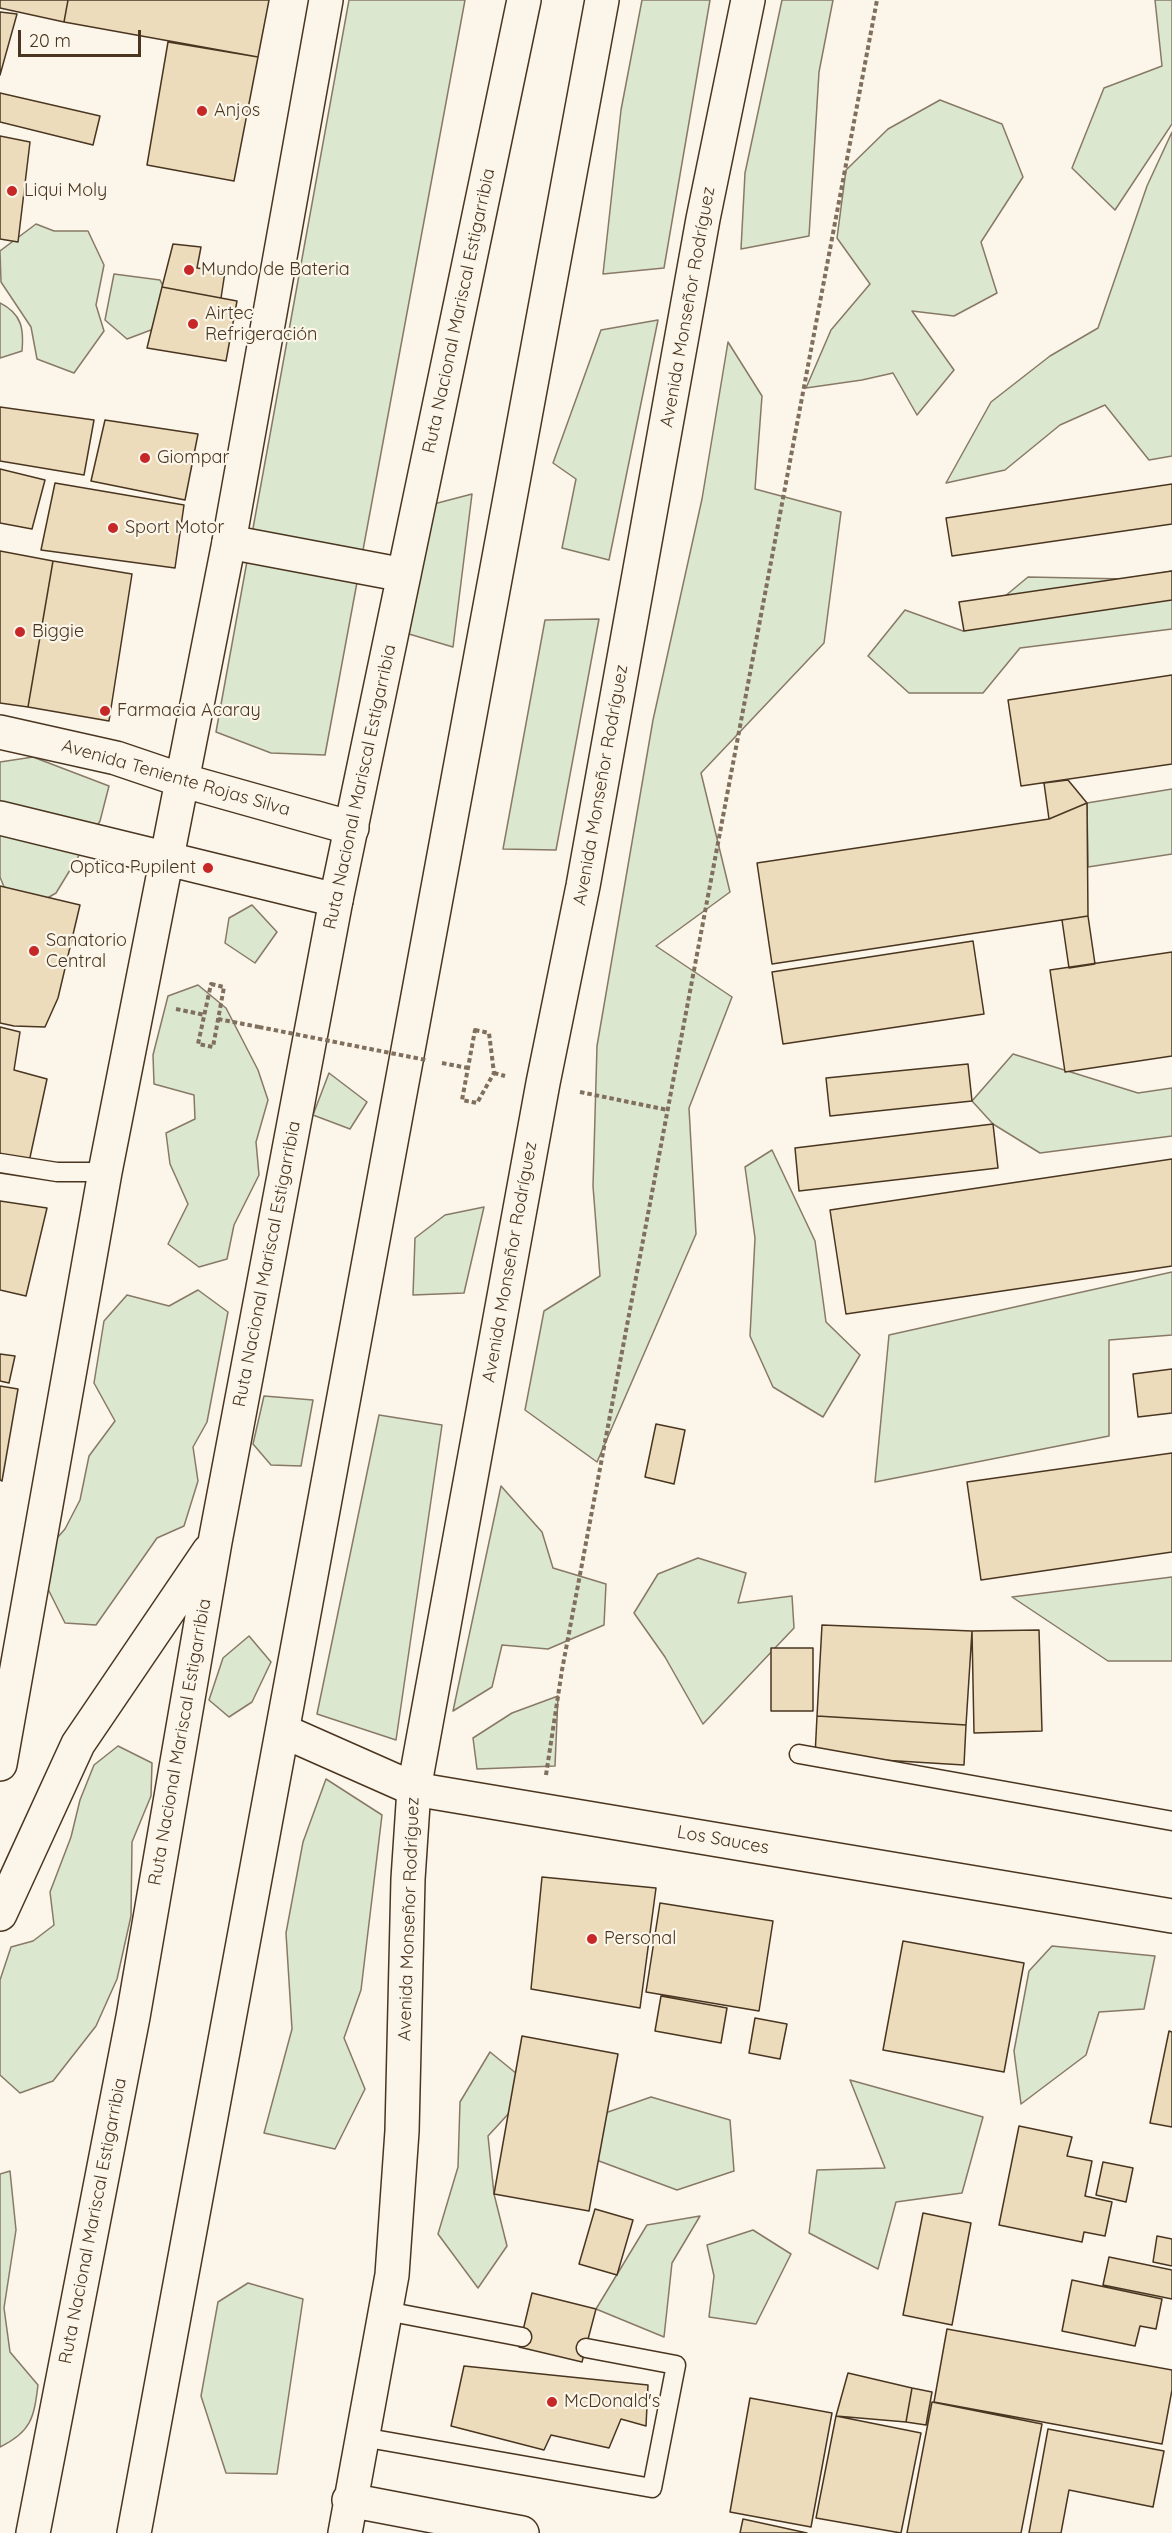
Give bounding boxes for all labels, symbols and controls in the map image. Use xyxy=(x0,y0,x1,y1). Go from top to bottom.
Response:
scale bar xyxy=(21,18,144,56)
text: 20 m xyxy=(29,29,71,52)
place label: Anjos xyxy=(214,100,260,122)
marker: Anjos xyxy=(195,104,209,118)
street label: Ruta Nacional Mariscal Estigarribia xyxy=(418,167,500,455)
place label: Liqui Moly xyxy=(24,180,107,202)
marker: Liqui Moly xyxy=(5,184,19,198)
street label: Avenida Monseñor Rodríguez xyxy=(656,185,720,429)
place label: Mundo de Bateria xyxy=(201,259,350,281)
marker: Mundo de Bateria xyxy=(182,263,196,277)
place label: Airtec Refrigeración xyxy=(205,303,318,346)
marker: Airtec Refrigeración xyxy=(186,317,200,331)
place label: Giompar xyxy=(157,447,229,469)
marker: Giompar xyxy=(138,451,152,465)
place label: Sport Motor xyxy=(125,517,224,539)
marker: Sport Motor xyxy=(106,521,120,535)
place label: Biggie xyxy=(32,621,84,643)
marker: Biggie xyxy=(13,625,27,639)
street label: Ruta Nacional Mariscal Estigarribia xyxy=(319,643,401,931)
street label: Avenida Monseñor Rodríguez xyxy=(569,663,633,907)
place label: Farmacia Acaray xyxy=(117,700,261,722)
marker: Farmacia Acaray xyxy=(98,704,112,718)
street label: Avenida Teniente Rojas Silva xyxy=(59,735,293,821)
place label: Optica Pupilent xyxy=(70,857,196,879)
marker: Optica Pupilent xyxy=(201,861,215,875)
place label: Sanatorio Central xyxy=(46,930,127,972)
marker: Sanatorio Central xyxy=(27,944,41,958)
street label: Ruta Nacional Mariscal Estigarribia xyxy=(229,1119,305,1409)
street label: Avenida Monseñor Rodríguez xyxy=(478,1140,542,1384)
street label: Ruta Nacional Mariscal Estigarribia xyxy=(144,1597,216,1887)
street label: Avenida Monseñor Rodríguez xyxy=(394,1797,424,2041)
street label: Los Sauces xyxy=(675,1821,771,1859)
place label: Personal xyxy=(604,1928,676,1950)
marker: Personal xyxy=(585,1932,599,1946)
street label: Ruta Nacional Mariscal Estigarribia xyxy=(55,2076,131,2366)
place label: McDonald's xyxy=(564,2391,660,2413)
marker: McDonald's xyxy=(545,2395,559,2409)

